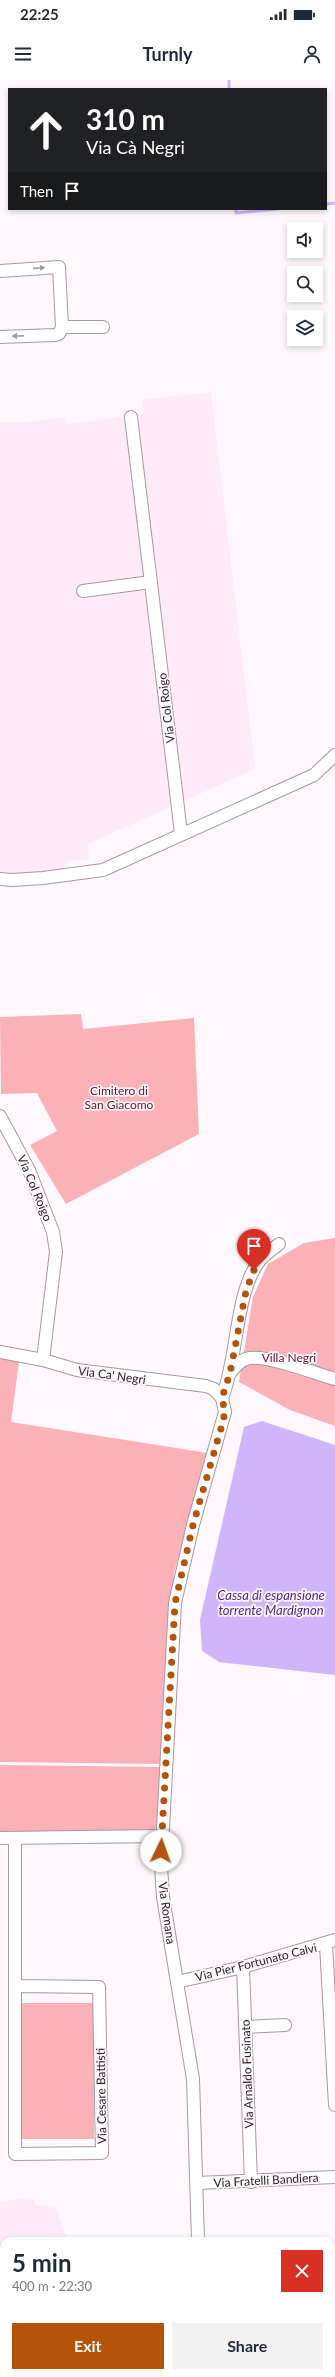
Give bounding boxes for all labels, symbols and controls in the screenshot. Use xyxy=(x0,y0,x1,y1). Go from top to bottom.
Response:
text: 22:25 xyxy=(20,5,59,23)
icon: menu xyxy=(12,43,34,65)
text: Turnly xyxy=(142,43,193,65)
icon: person xyxy=(301,43,323,65)
text: 310 m xyxy=(86,102,165,136)
icon: ahead xyxy=(20,104,72,156)
text: Via Cà Negri xyxy=(86,136,185,158)
icon: arrive xyxy=(61,180,83,202)
text: Then xyxy=(20,182,53,200)
map controls xyxy=(287,222,323,346)
button: sound xyxy=(287,222,323,258)
one-way arrow xyxy=(33,265,45,272)
button: search xyxy=(287,266,323,302)
button: layers xyxy=(287,310,323,346)
one-way arrow xyxy=(11,333,24,339)
street label: Via Col Roigo xyxy=(154,672,178,744)
park label: Cimitero di San Giacomo xyxy=(85,1083,154,1112)
street label: Via Col Roigo xyxy=(14,1153,56,1224)
pin xyxy=(237,1229,271,1270)
icon: arrive xyxy=(243,1235,265,1257)
park label: Villa Negri xyxy=(262,1350,316,1365)
street label: Via Ca' Negri xyxy=(77,1363,147,1387)
water label: Cassa di espansione torrente Mardignon xyxy=(217,1587,325,1618)
position arrow xyxy=(140,1830,182,1872)
street label: Via Romana xyxy=(155,1881,179,1945)
street label: Via Pier Fortunato Calvi xyxy=(194,1940,318,1984)
street label: Via Arnaldo Fusinato xyxy=(238,2019,256,2129)
street label: Via Cesare Battisti xyxy=(93,2048,109,2144)
street label: Via Fratelli Bandiera xyxy=(213,2170,319,2190)
text: 5 min xyxy=(12,2248,72,2277)
button: close xyxy=(281,2250,323,2292)
text: 400 m · 22:30 xyxy=(12,2278,92,2294)
button: Exit xyxy=(12,2323,164,2369)
button: Share xyxy=(172,2323,323,2369)

